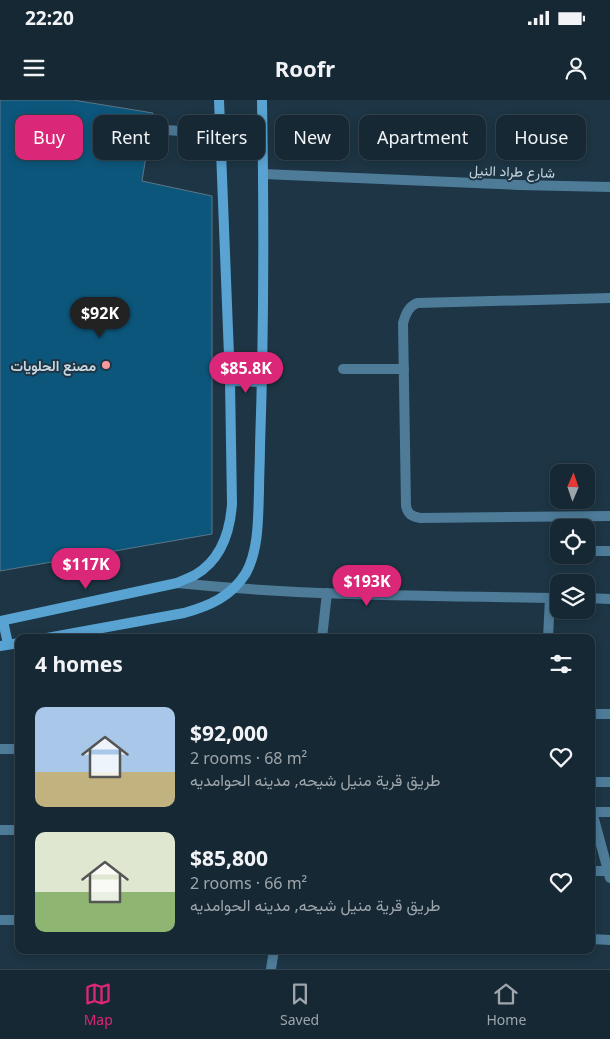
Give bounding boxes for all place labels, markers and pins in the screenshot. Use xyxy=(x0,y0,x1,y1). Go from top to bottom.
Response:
pin: $92K xyxy=(70,296,130,339)
pin: $85.8K xyxy=(205,352,287,394)
place label: مصنع الحلويات xyxy=(10,356,96,376)
marker: مصنع الحلويات xyxy=(100,359,112,371)
pin: $117K xyxy=(51,548,121,590)
pin: $193K xyxy=(332,564,402,607)

